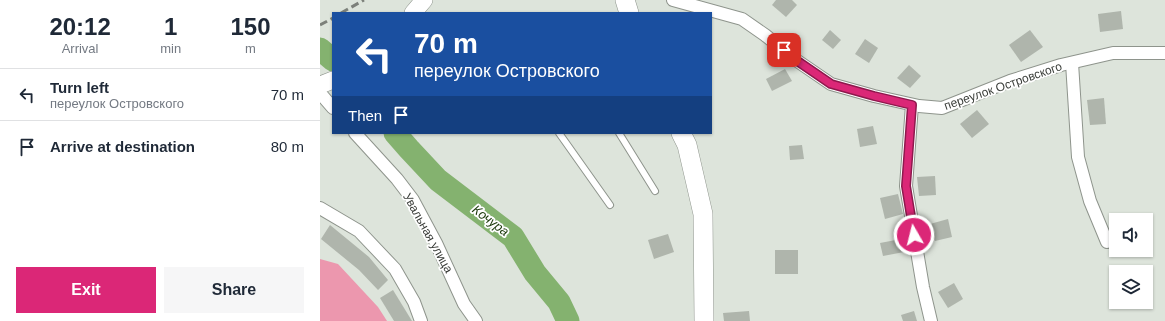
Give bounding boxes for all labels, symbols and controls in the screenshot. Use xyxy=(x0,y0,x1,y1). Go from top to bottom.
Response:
text: 20:12 xyxy=(49,13,111,40)
text: 1 xyxy=(164,13,177,40)
text: 150 xyxy=(231,13,271,40)
icon: left xyxy=(348,28,400,80)
text: 70 m xyxy=(414,28,478,59)
pin xyxy=(767,33,801,67)
icon: arrive xyxy=(773,39,795,61)
text: Arrival xyxy=(62,41,99,56)
text: min xyxy=(160,41,181,56)
text: m xyxy=(245,41,256,56)
street label: переулок Островского xyxy=(942,59,1064,113)
text: переулок Островского xyxy=(414,61,600,81)
text: Turn left xyxy=(50,79,109,96)
icon: left xyxy=(16,84,38,106)
text: 70 m xyxy=(271,86,304,103)
text: переулок Островского xyxy=(50,96,184,111)
icon: arrive xyxy=(390,104,412,126)
text: Then xyxy=(348,107,382,124)
icon: arrive xyxy=(16,136,38,158)
text: Arrive at destination xyxy=(50,138,195,155)
text: 80 m xyxy=(271,138,304,155)
street label: Увальная улица xyxy=(400,191,456,276)
water label: Кочура xyxy=(469,202,512,239)
map controls xyxy=(1109,213,1153,309)
button: sound xyxy=(1109,213,1153,257)
position arrow xyxy=(893,214,935,256)
button: layers xyxy=(1109,265,1153,309)
button: Exit xyxy=(16,267,156,313)
button: Share xyxy=(164,267,304,313)

